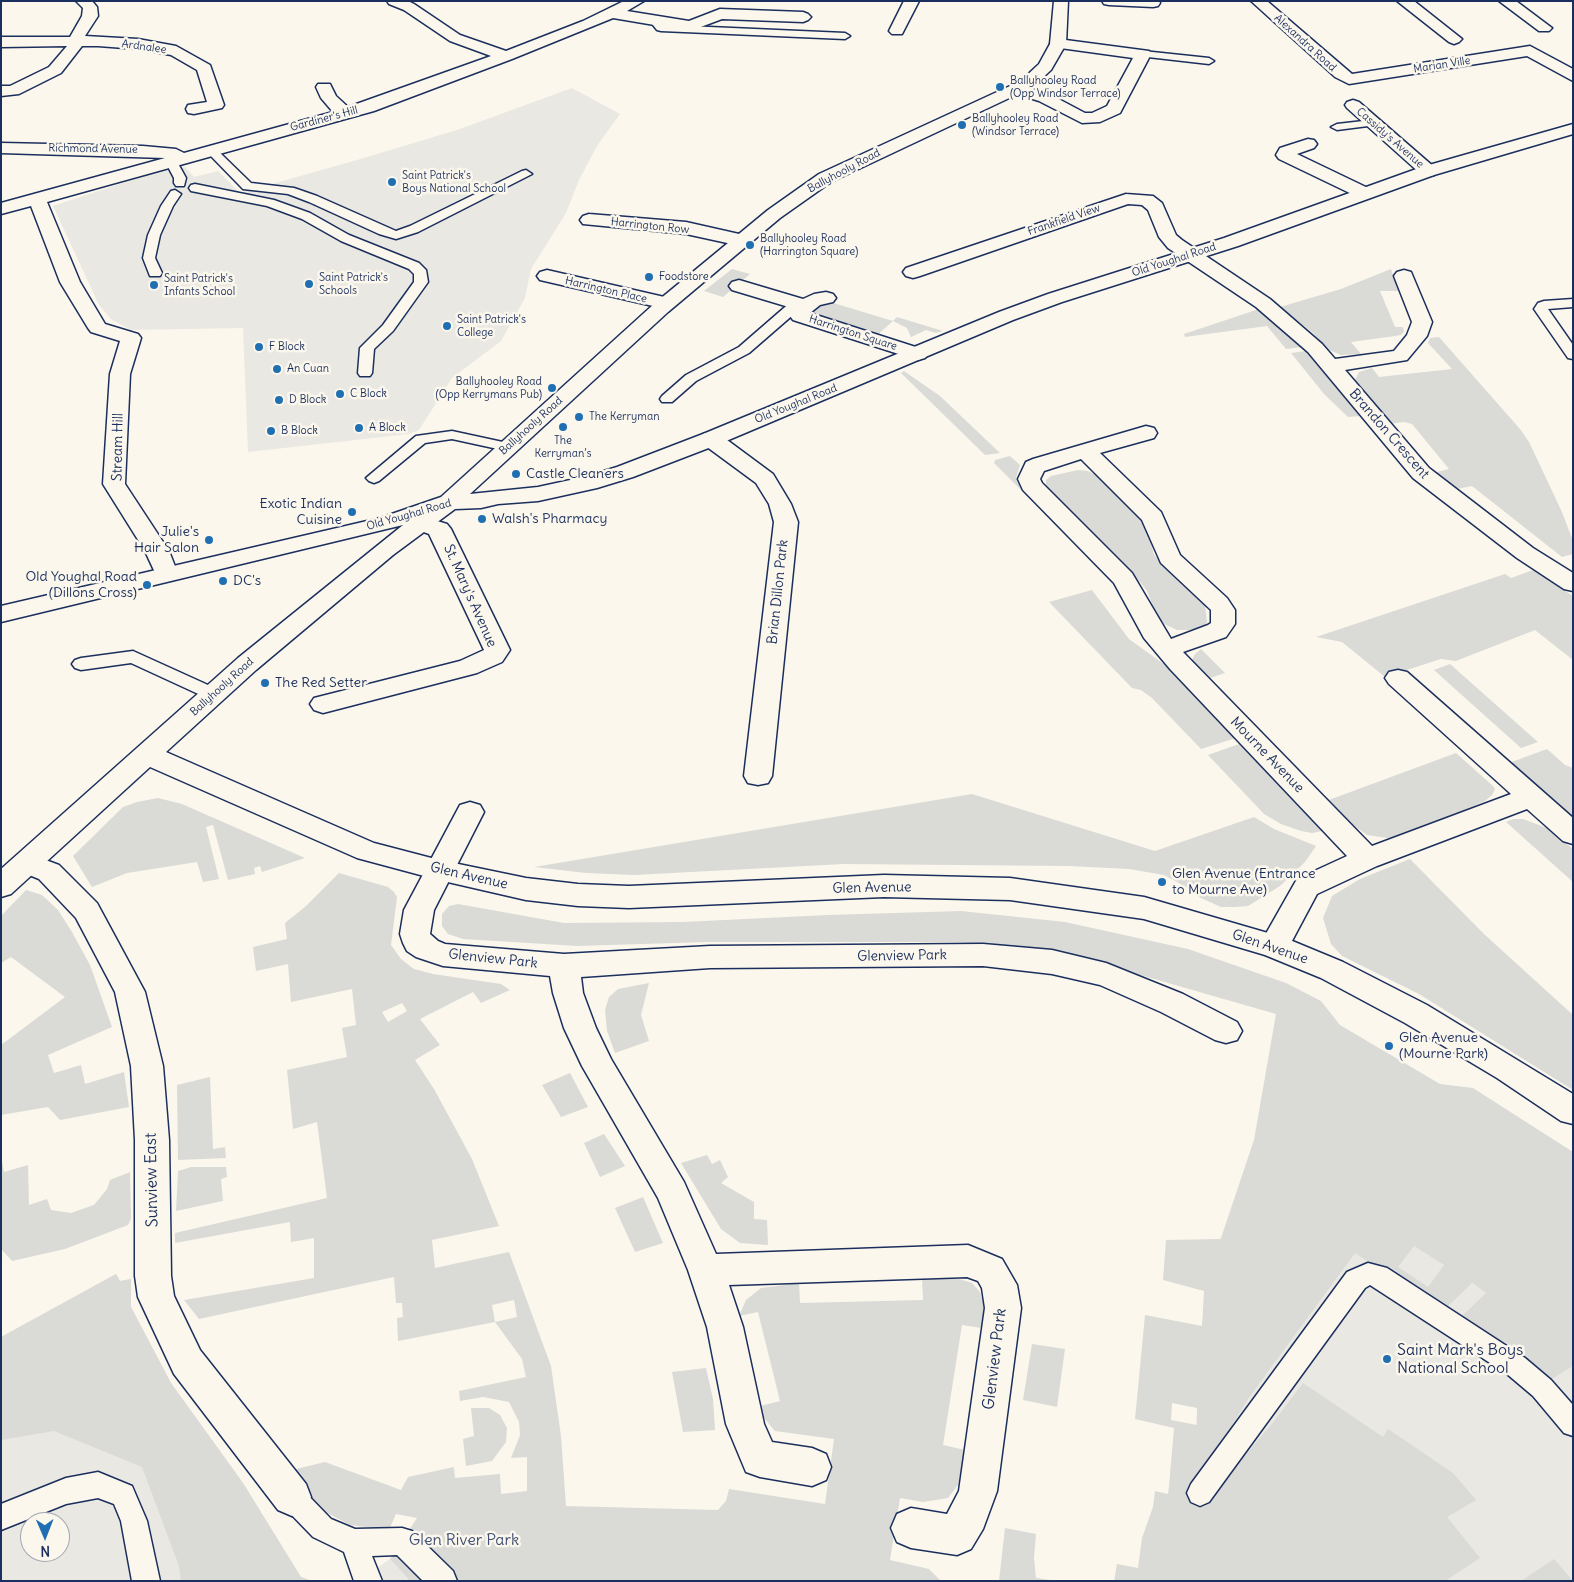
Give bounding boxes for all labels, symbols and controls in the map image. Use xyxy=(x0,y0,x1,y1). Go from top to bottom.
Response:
street label: Alexandra Road xyxy=(1271,12,1339,74)
street label: Ardnalee xyxy=(121,37,167,57)
street label: Marian Ville xyxy=(1413,54,1471,76)
place label: Ballyhooley Road (Opp Windsor Terrace) xyxy=(1010,74,1121,100)
marker: Ballyhooley Road (Opp Windsor Terrace) xyxy=(994,81,1006,93)
street label: Gardiner's Hill xyxy=(289,104,359,134)
street label: Cassidy's Avenue xyxy=(1354,105,1426,171)
place label: Ballyhooley Road (Windsor Terrace) xyxy=(972,112,1059,138)
marker: Ballyhooley Road (Windsor Terrace) xyxy=(956,119,968,131)
street label: Richmond Avenue xyxy=(48,142,138,156)
street label: Ballyhooly Road xyxy=(805,146,883,196)
place label: Saint Patrick's Boys National School xyxy=(402,169,506,195)
marker: Saint Patrick's Boys National School xyxy=(386,176,398,188)
street label: Frankfield View xyxy=(1026,201,1102,239)
street label: Harrington Row xyxy=(610,215,690,237)
place label: Ballyhooley Road (Harrington Square) xyxy=(760,232,858,258)
marker: Ballyhooley Road (Harrington Square) xyxy=(744,239,756,251)
street label: Old Youghal Road xyxy=(1130,240,1218,280)
place label: Foodstore xyxy=(659,270,709,284)
place label: Saint Patrick's Schools xyxy=(319,271,388,297)
marker: Foodstore xyxy=(643,271,655,283)
place label: Saint Patrick's Infants School xyxy=(164,272,235,298)
street label: Harrington Place xyxy=(564,274,648,306)
marker: Saint Patrick's Schools xyxy=(303,278,315,290)
marker: Saint Patrick's Infants School xyxy=(148,279,160,291)
place label: Saint Patrick's College xyxy=(457,313,526,339)
street label: Harrington Square xyxy=(807,313,899,353)
marker: Saint Patrick's College xyxy=(441,320,453,332)
place label: F Block xyxy=(269,340,305,354)
marker: F Block xyxy=(253,341,265,353)
place label: An Cuan xyxy=(287,362,329,376)
marker: An Cuan xyxy=(271,363,283,375)
place label: Ballyhooley Road (Opp Kerrymans Pub) xyxy=(436,375,542,401)
street label: Old Youghal Road xyxy=(753,381,839,427)
marker: Ballyhooley Road (Opp Kerrymans Pub) xyxy=(546,382,558,394)
street label: Brandon Crescent xyxy=(1345,386,1433,482)
place label: C Block xyxy=(350,387,387,401)
marker: C Block xyxy=(334,388,346,400)
place label: D Block xyxy=(289,393,326,407)
marker: D Block xyxy=(273,394,285,406)
street label: Ballyhooly Road xyxy=(497,394,565,458)
place label: The Kerryman xyxy=(589,410,660,424)
marker: The Kerryman xyxy=(573,411,585,423)
street label: Stream Hill xyxy=(109,413,127,481)
place label: A Block xyxy=(369,421,406,435)
marker: The Kerryman’s xyxy=(557,421,569,433)
marker: A Block xyxy=(353,422,365,434)
place label: B Block xyxy=(281,424,318,438)
marker: B Block xyxy=(265,425,277,437)
place label: The Kerryman’s xyxy=(534,434,592,460)
place label: Castle Cleaners xyxy=(526,466,624,482)
marker: Castle Cleaners xyxy=(510,468,522,480)
place label: Exotic Indian Cuisine xyxy=(260,496,342,528)
street label: Old Youghal Road xyxy=(365,497,453,533)
marker: Exotic Indian Cuisine xyxy=(346,506,358,518)
place label: Walsh's Pharmacy xyxy=(492,511,607,527)
marker: Walsh's Pharmacy xyxy=(476,513,488,525)
place label: Julie's Hair Salon xyxy=(134,524,199,556)
marker: Julie's Hair Salon xyxy=(203,534,215,546)
street label: Brian Dillon Park xyxy=(764,539,792,645)
street label: St. Mary's Avenue xyxy=(440,542,500,650)
place label: Old Youghal Road (Dillons Cross) xyxy=(25,569,137,602)
place label: DC's xyxy=(233,573,261,589)
marker: DC's xyxy=(217,575,229,587)
marker: Old Youghal Road (Dillons Cross) xyxy=(141,579,153,591)
street label: Ballyhooly Road xyxy=(188,655,256,719)
place label: The Red Setter xyxy=(275,675,367,691)
marker: The Red Setter xyxy=(259,677,271,689)
street label: Mourne Avenue xyxy=(1227,714,1307,796)
street label: Glen Avenue xyxy=(429,859,509,893)
place label: Glen Avenue (Entrance to Mourne Ave) xyxy=(1172,866,1316,899)
marker: Glen Avenue (Entrance to Mourne Ave) xyxy=(1156,876,1168,888)
street label: Glen Avenue xyxy=(832,879,912,897)
street label: Glen Avenue xyxy=(1230,926,1310,968)
street label: Glenview Park xyxy=(448,946,538,972)
street label: Glenview Park xyxy=(857,947,947,965)
place label: Glen Avenue (Mourne Park) xyxy=(1399,1030,1488,1062)
marker: Glen Avenue (Mourne Park) xyxy=(1383,1040,1395,1052)
street label: Sunview East xyxy=(142,1132,162,1228)
street label: Glenview Park xyxy=(979,1307,1011,1411)
place label: Saint Mark's Boys National School xyxy=(1397,1340,1523,1378)
marker: Saint Mark's Boys National School xyxy=(1381,1353,1393,1365)
north arrow xyxy=(20,1512,70,1562)
park label: Glen River Park xyxy=(409,1530,519,1550)
text: N xyxy=(40,1542,50,1560)

